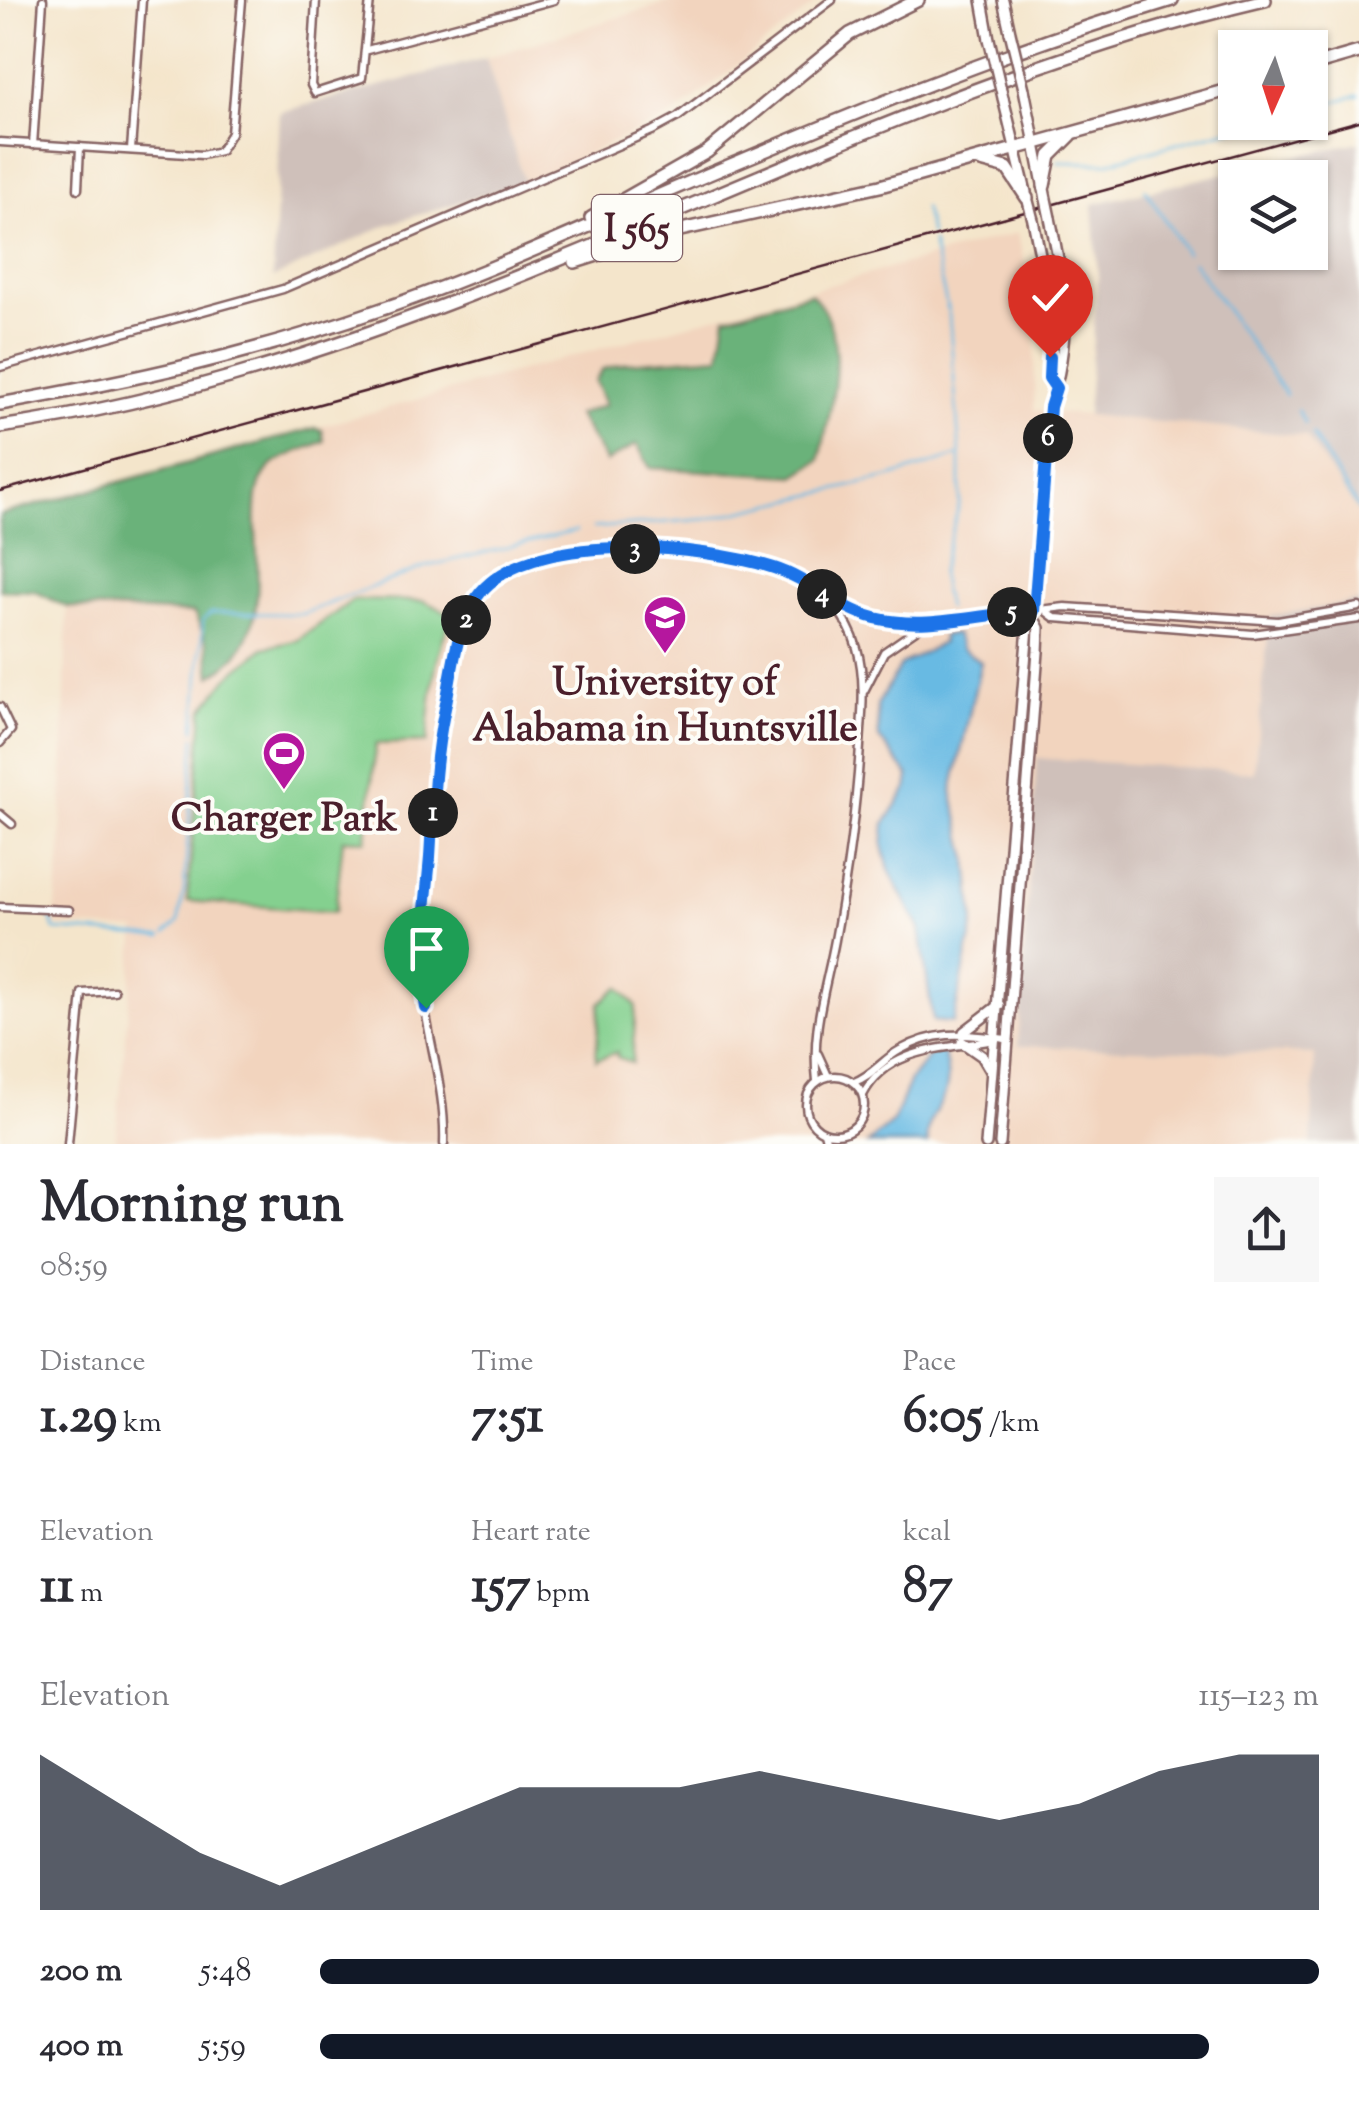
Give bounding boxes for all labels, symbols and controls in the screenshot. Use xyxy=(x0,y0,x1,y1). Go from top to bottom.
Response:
north arrow xyxy=(1218,30,1328,140)
map controls xyxy=(1218,30,1328,270)
button: layers xyxy=(1218,160,1328,270)
road number: I 565 xyxy=(592,195,682,261)
pin xyxy=(1008,255,1093,358)
icon: check xyxy=(1023,270,1078,325)
pin: 6 xyxy=(1023,413,1073,463)
text: 6 xyxy=(1041,418,1055,458)
pin: 3 xyxy=(610,524,660,574)
text: 3 xyxy=(629,529,641,569)
pin: 4 xyxy=(797,569,847,619)
text: 4 xyxy=(815,574,829,614)
pin: 5 xyxy=(987,587,1037,637)
text: 5 xyxy=(1007,592,1017,632)
school or university icon: University of Alabama in Huntsville xyxy=(642,594,688,655)
pin: 2 xyxy=(441,595,491,645)
text: 2 xyxy=(459,600,473,640)
place label: University of Alabama in Huntsville xyxy=(472,656,858,759)
sports icon: Charger Park xyxy=(261,730,307,791)
pin: 1 xyxy=(408,788,458,838)
place label: Charger Park xyxy=(171,792,397,849)
text: 1 xyxy=(428,793,438,833)
pin xyxy=(384,906,469,1009)
icon: arrive xyxy=(399,921,454,976)
text: Morning run xyxy=(40,1167,344,1246)
button: share xyxy=(1214,1177,1319,1282)
text: 08:59 xyxy=(40,1244,108,1290)
text: Distance xyxy=(40,1343,146,1383)
text: Time xyxy=(471,1343,534,1383)
text: Pace xyxy=(903,1343,956,1383)
text: 1.29 xyxy=(40,1383,117,1455)
text: 7:51 xyxy=(471,1383,543,1455)
text: 6:05 xyxy=(903,1383,983,1455)
text: km xyxy=(117,1404,162,1444)
text: /km xyxy=(983,1404,1040,1444)
text: Elevation xyxy=(40,1513,154,1553)
text: Heart rate xyxy=(471,1513,591,1553)
text: kcal xyxy=(903,1513,951,1553)
text: 11 xyxy=(40,1553,74,1625)
text: 157 xyxy=(471,1553,530,1625)
text: 87 xyxy=(903,1553,953,1625)
text: m xyxy=(74,1574,103,1614)
text: bpm xyxy=(530,1574,590,1614)
text: Elevation xyxy=(40,1674,170,1720)
text: 115–123 m xyxy=(1199,1674,1319,1720)
text: 200 m xyxy=(40,1949,122,1995)
text: 5:48 xyxy=(200,1949,251,1995)
text: 400 m xyxy=(40,2024,123,2070)
text: 5:59 xyxy=(200,2024,246,2070)

